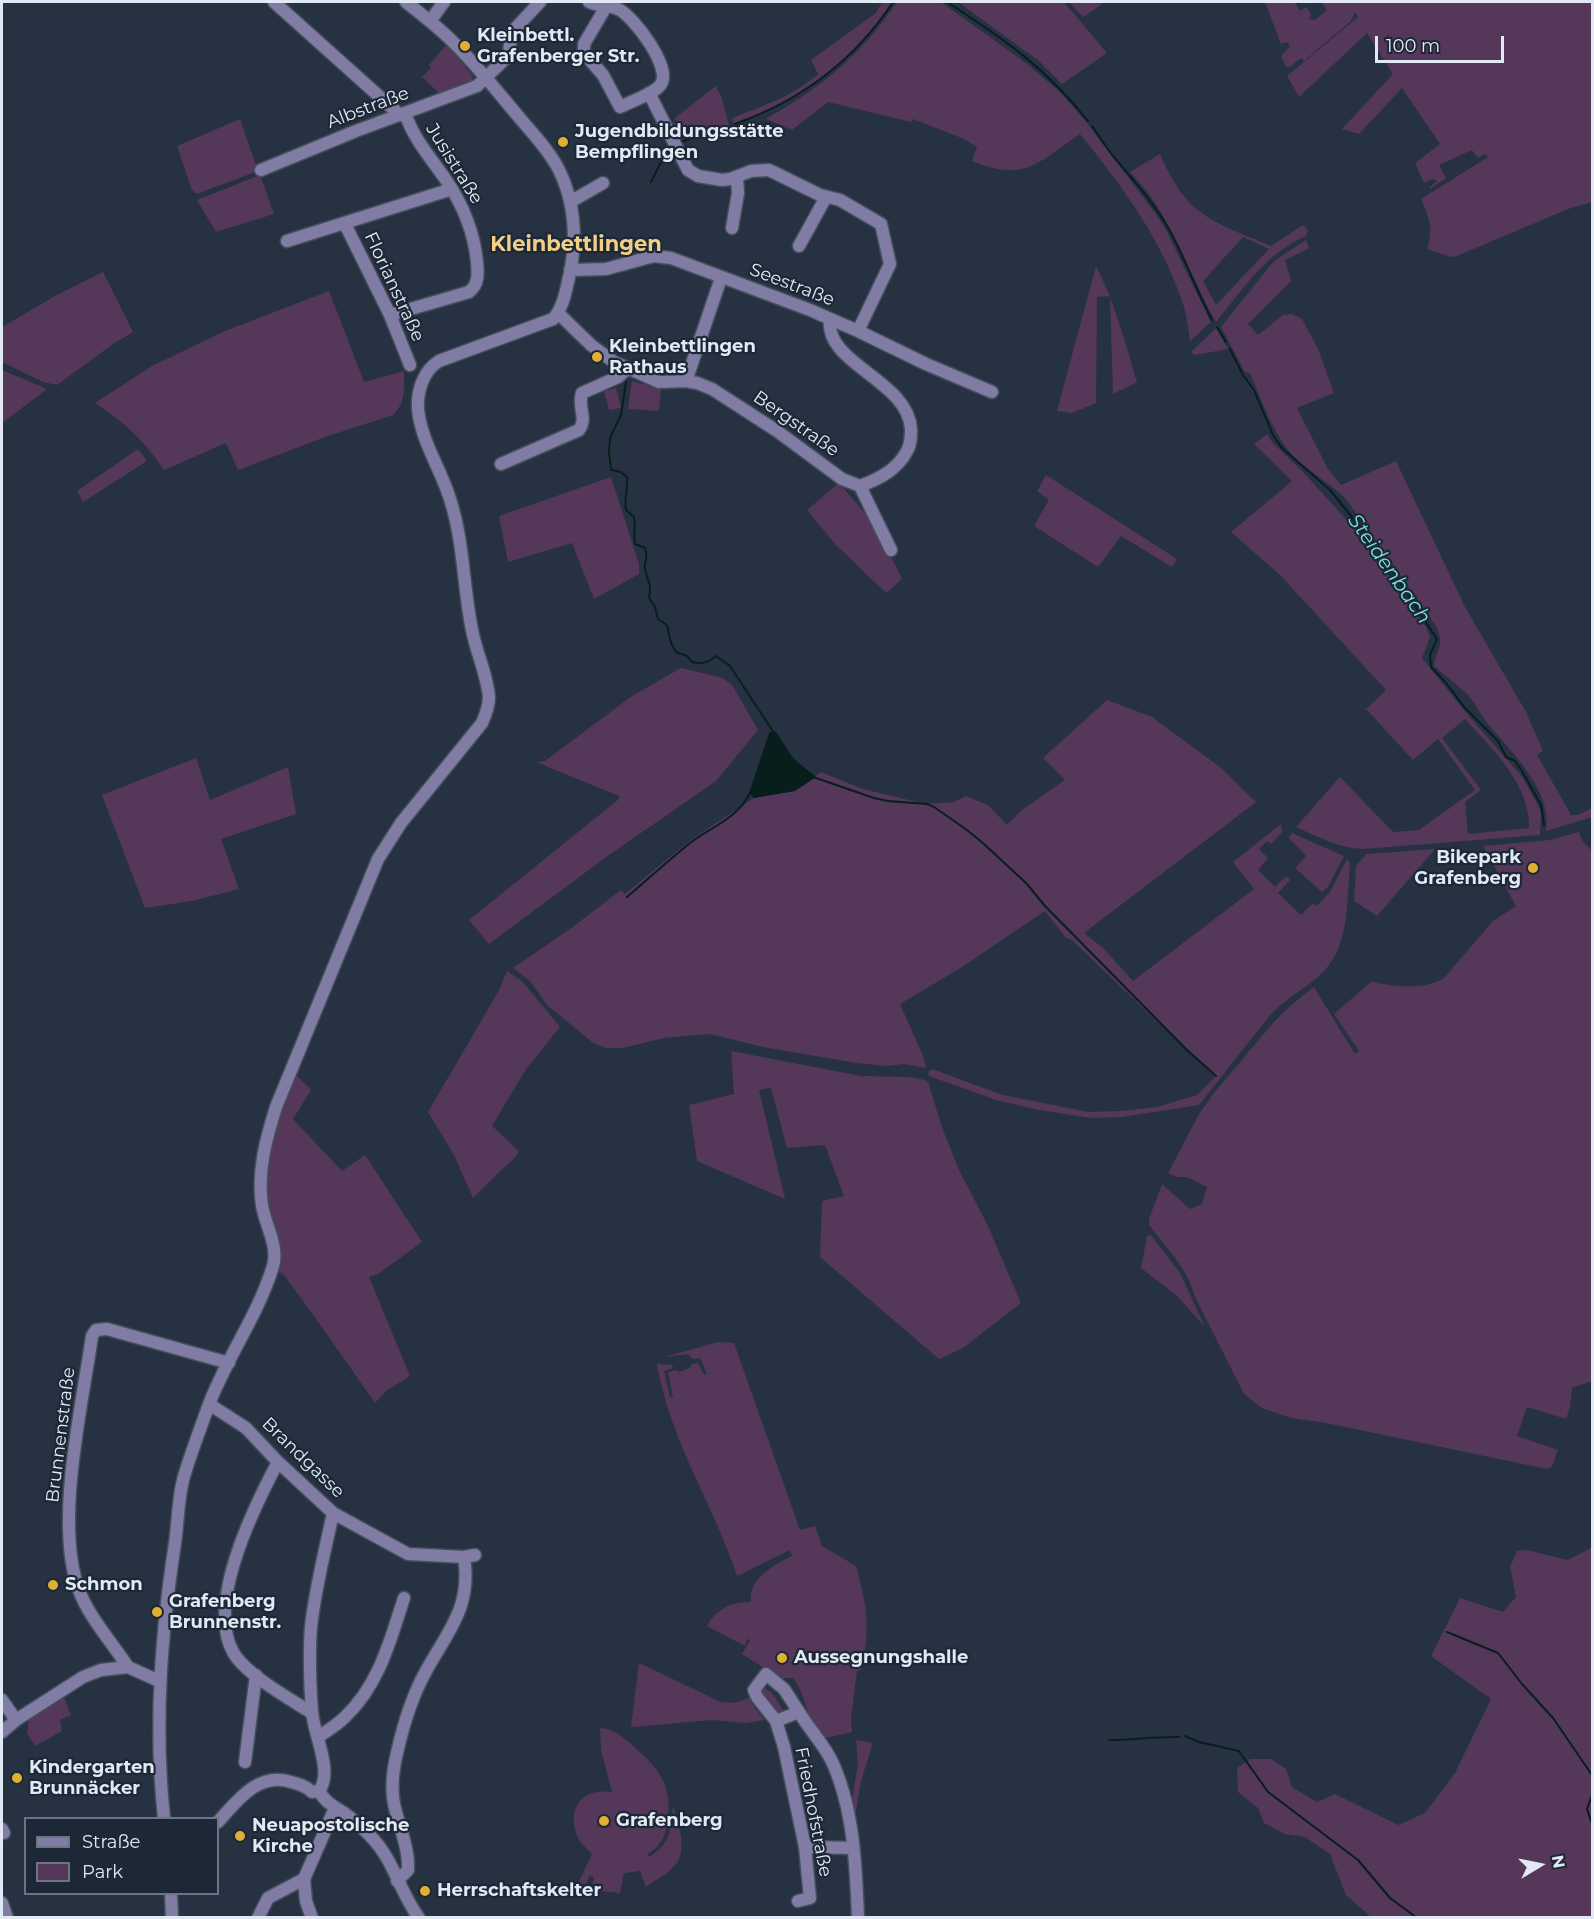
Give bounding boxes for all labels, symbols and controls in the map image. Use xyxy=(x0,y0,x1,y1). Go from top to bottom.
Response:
scale bar xyxy=(1378,24,1507,62)
place label: Kleinbettl. Grafenberger Str. xyxy=(477,25,639,68)
text: 100 m xyxy=(1386,35,1440,57)
marker: Kleinbettl. Grafenberger Str. xyxy=(458,39,472,53)
street label: Albstraße xyxy=(324,82,412,134)
street label: Jusistraße xyxy=(421,120,487,208)
place label: Jugendbildungsstätte Bempflingen xyxy=(575,121,784,164)
marker: Jugendbildungsstätte Bempflingen xyxy=(556,135,570,149)
street label: Florianstraße xyxy=(359,229,429,345)
district label: Kleinbettlingen xyxy=(490,232,662,258)
street label: Seestraße xyxy=(747,259,837,311)
place label: Kleinbettlingen Rathaus xyxy=(609,336,756,378)
marker: Kleinbettlingen Rathaus xyxy=(590,350,604,364)
street label: Bergstraße xyxy=(749,387,843,461)
water label: Steidenbach xyxy=(1342,510,1436,628)
place label: Bikepark Grafenberg xyxy=(1414,847,1521,890)
marker: Bikepark Grafenberg xyxy=(1526,861,1540,875)
street label: Brunnenstraße xyxy=(42,1366,80,1504)
street label: Brandgasse xyxy=(257,1413,349,1503)
place label: Schmon xyxy=(65,1574,143,1596)
marker: Schmon xyxy=(46,1578,60,1592)
place label: Grafenberg Brunnenstr. xyxy=(169,1591,281,1634)
marker: Grafenberg Brunnenstr. xyxy=(150,1605,164,1619)
place label: Aussegnungshalle xyxy=(794,1647,968,1669)
marker: Aussegnungshalle xyxy=(775,1651,789,1665)
street label: Friedhofstraße xyxy=(790,1745,836,1879)
place label: Kindergarten Brunnäcker xyxy=(29,1757,155,1800)
marker: Kindergarten Brunnäcker xyxy=(10,1771,24,1785)
place label: Grafenberg xyxy=(616,1810,723,1832)
marker: Grafenberg xyxy=(597,1814,611,1828)
place label: Neuapostolische Kirche xyxy=(252,1815,409,1858)
legend xyxy=(24,1817,219,1895)
marker: Neuapostolische Kirche xyxy=(233,1829,247,1843)
text: Straße xyxy=(82,1831,140,1853)
north arrow xyxy=(1510,1835,1570,1895)
text: N xyxy=(1548,1854,1569,1870)
text: Park xyxy=(82,1861,123,1883)
place label: Herrschaftskelter xyxy=(437,1880,601,1902)
marker: Herrschaftskelter xyxy=(418,1884,432,1898)

